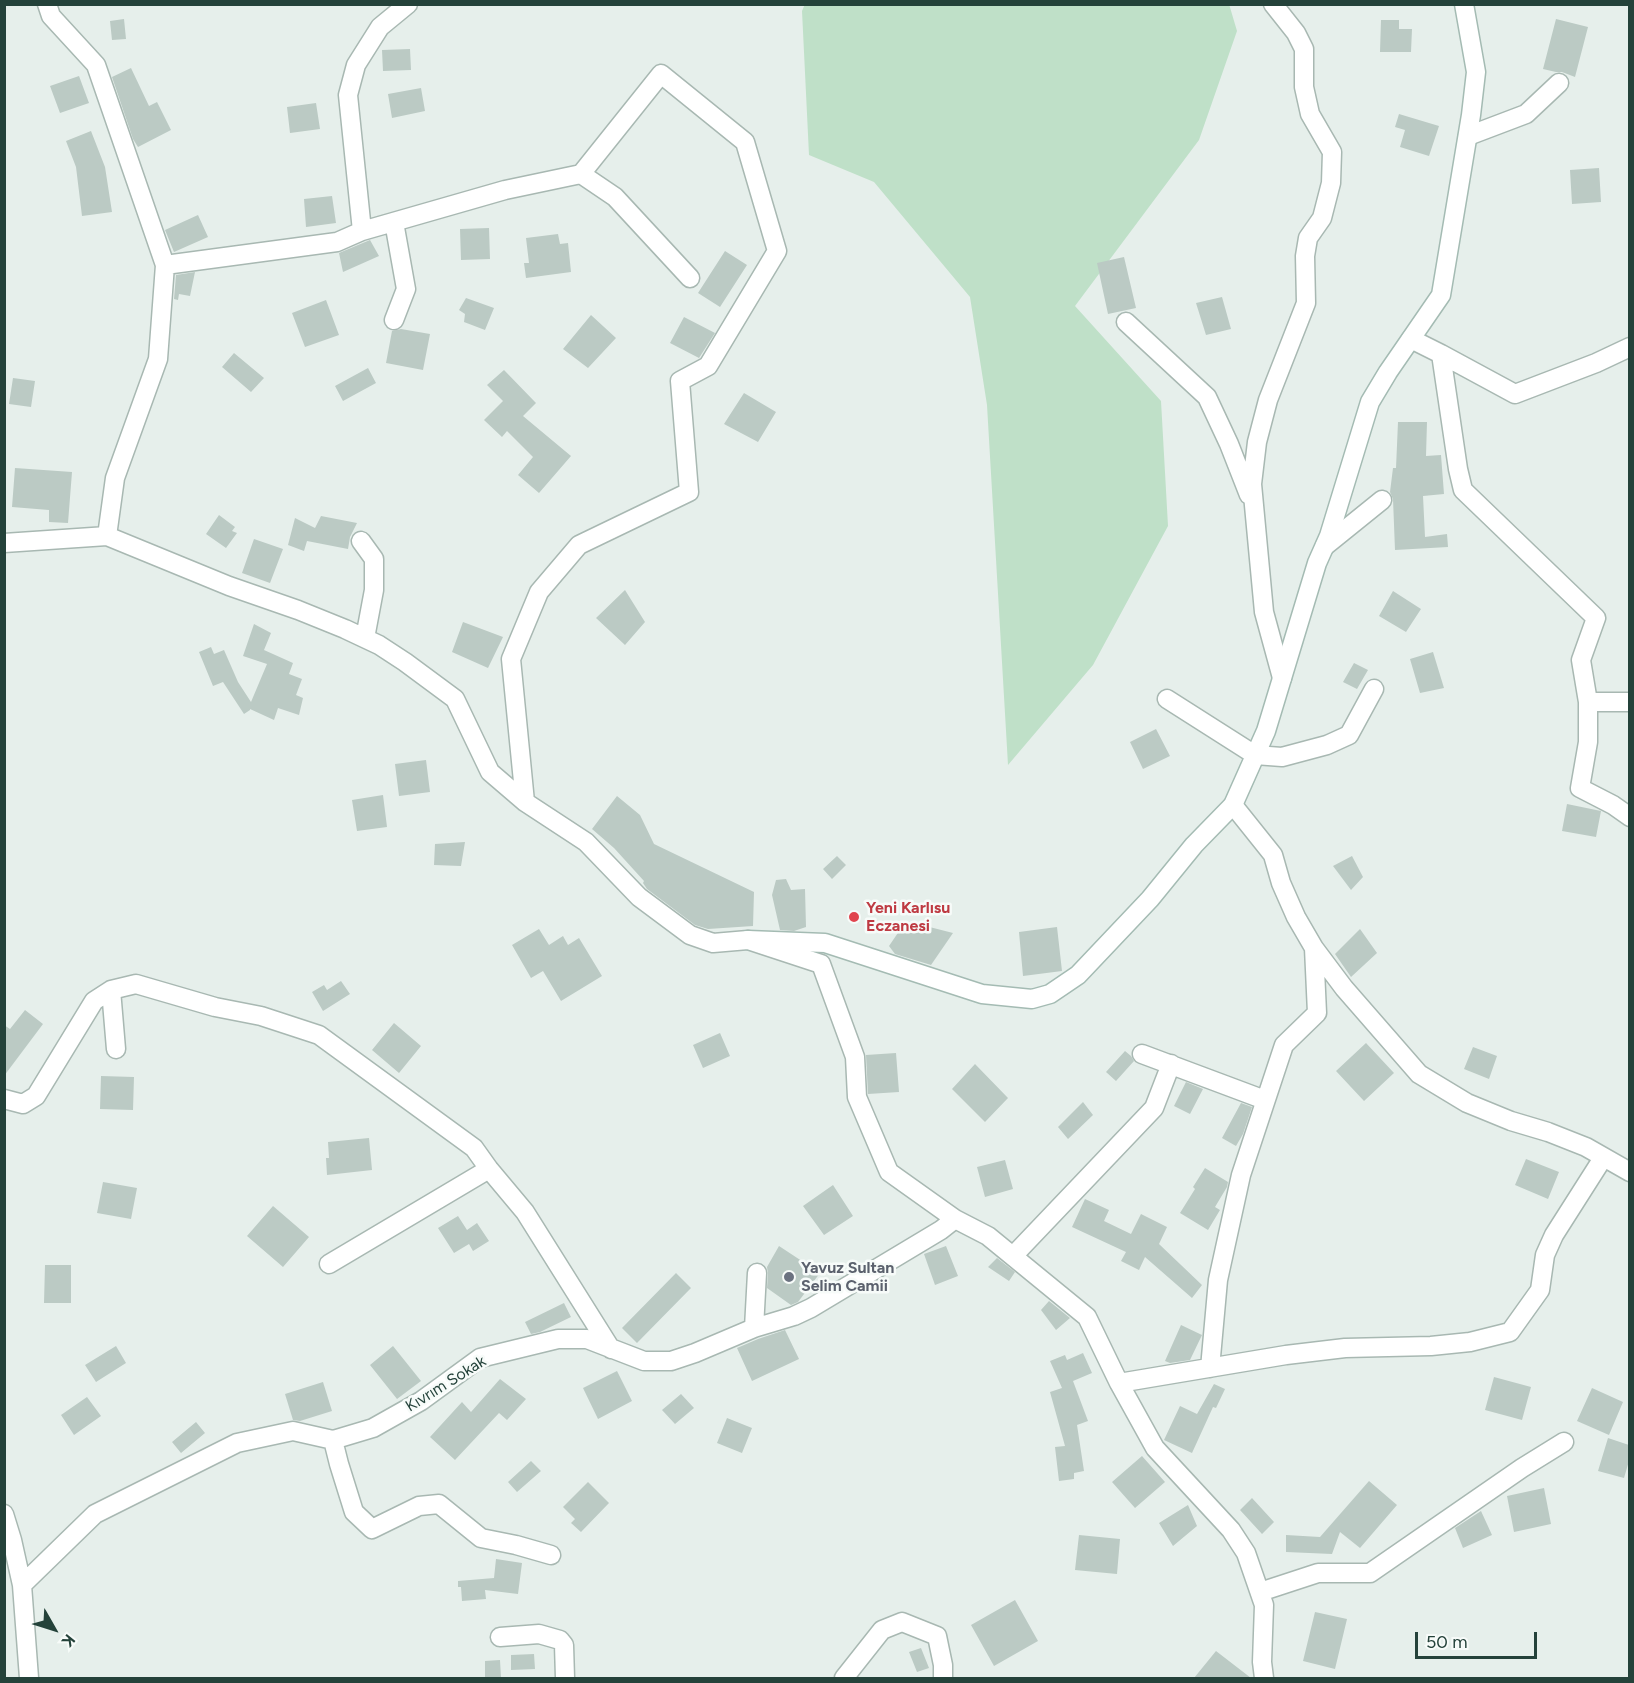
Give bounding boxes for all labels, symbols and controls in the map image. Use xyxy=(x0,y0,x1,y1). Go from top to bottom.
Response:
place label: Yeni Karlısu Eczanesi xyxy=(866,898,950,936)
marker: Yeni Karlısu Eczanesi xyxy=(847,910,861,924)
place label: Yavuz Sultan Selim Camii xyxy=(801,1258,894,1296)
marker: Yavuz Sultan Selim Camii xyxy=(782,1270,796,1284)
street label: Kıvrım Sokak xyxy=(402,1352,490,1416)
north arrow xyxy=(24,1599,84,1659)
scale bar xyxy=(1418,1620,1540,1658)
text: K xyxy=(58,1631,79,1651)
text: 50 m xyxy=(1426,1631,1468,1653)

